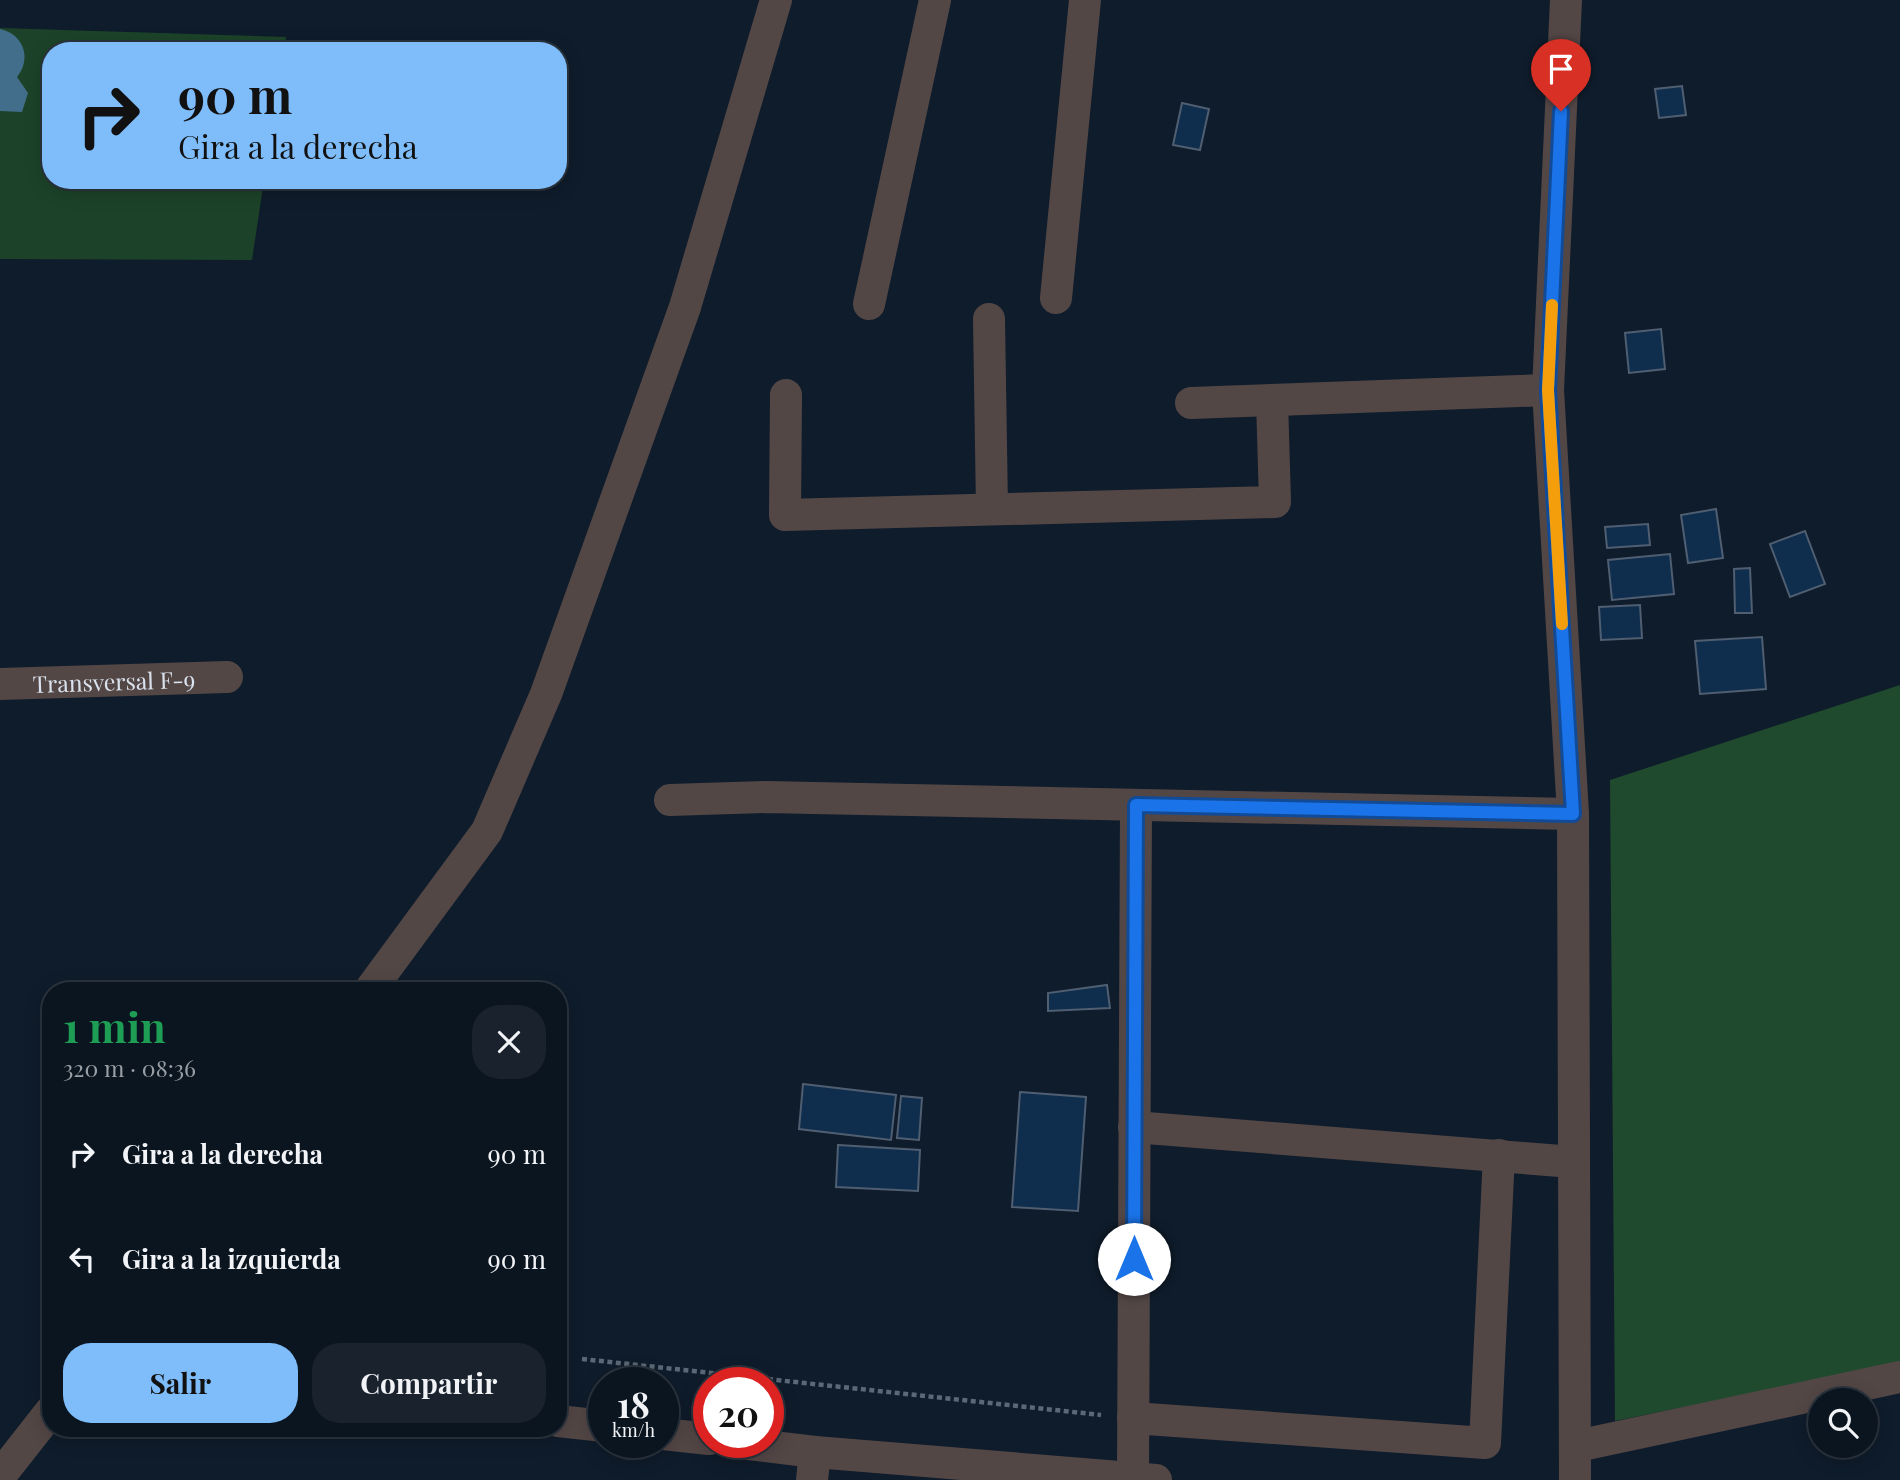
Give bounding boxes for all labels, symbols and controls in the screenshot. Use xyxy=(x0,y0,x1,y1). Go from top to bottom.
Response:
pin xyxy=(1531,39,1591,111)
icon: arrive xyxy=(1542,50,1580,88)
text: 90 m xyxy=(178,61,292,126)
icon: right xyxy=(63,70,154,161)
text: Gira a la derecha xyxy=(178,124,418,167)
street label: Transversal F-9 xyxy=(32,662,196,698)
text: 1 min xyxy=(63,998,166,1054)
button: close xyxy=(472,1005,546,1079)
text: 320 m · 08:36 xyxy=(63,1052,196,1083)
icon: right xyxy=(63,1135,101,1173)
text: Gira a la derecha xyxy=(122,1136,323,1171)
text: 90 m xyxy=(488,1136,546,1171)
position arrow xyxy=(1097,1222,1171,1296)
icon: left xyxy=(63,1240,101,1278)
text: Gira a la izquierda xyxy=(122,1241,341,1276)
text: 90 m xyxy=(488,1241,546,1276)
button: Salir xyxy=(63,1343,298,1423)
button: Compartir xyxy=(312,1343,546,1423)
speed limit sign: 20 xyxy=(693,1367,784,1458)
text: 18 xyxy=(617,1380,650,1427)
map controls xyxy=(1808,1388,1878,1458)
button: search xyxy=(1808,1388,1878,1458)
text: km/h xyxy=(612,1418,655,1442)

